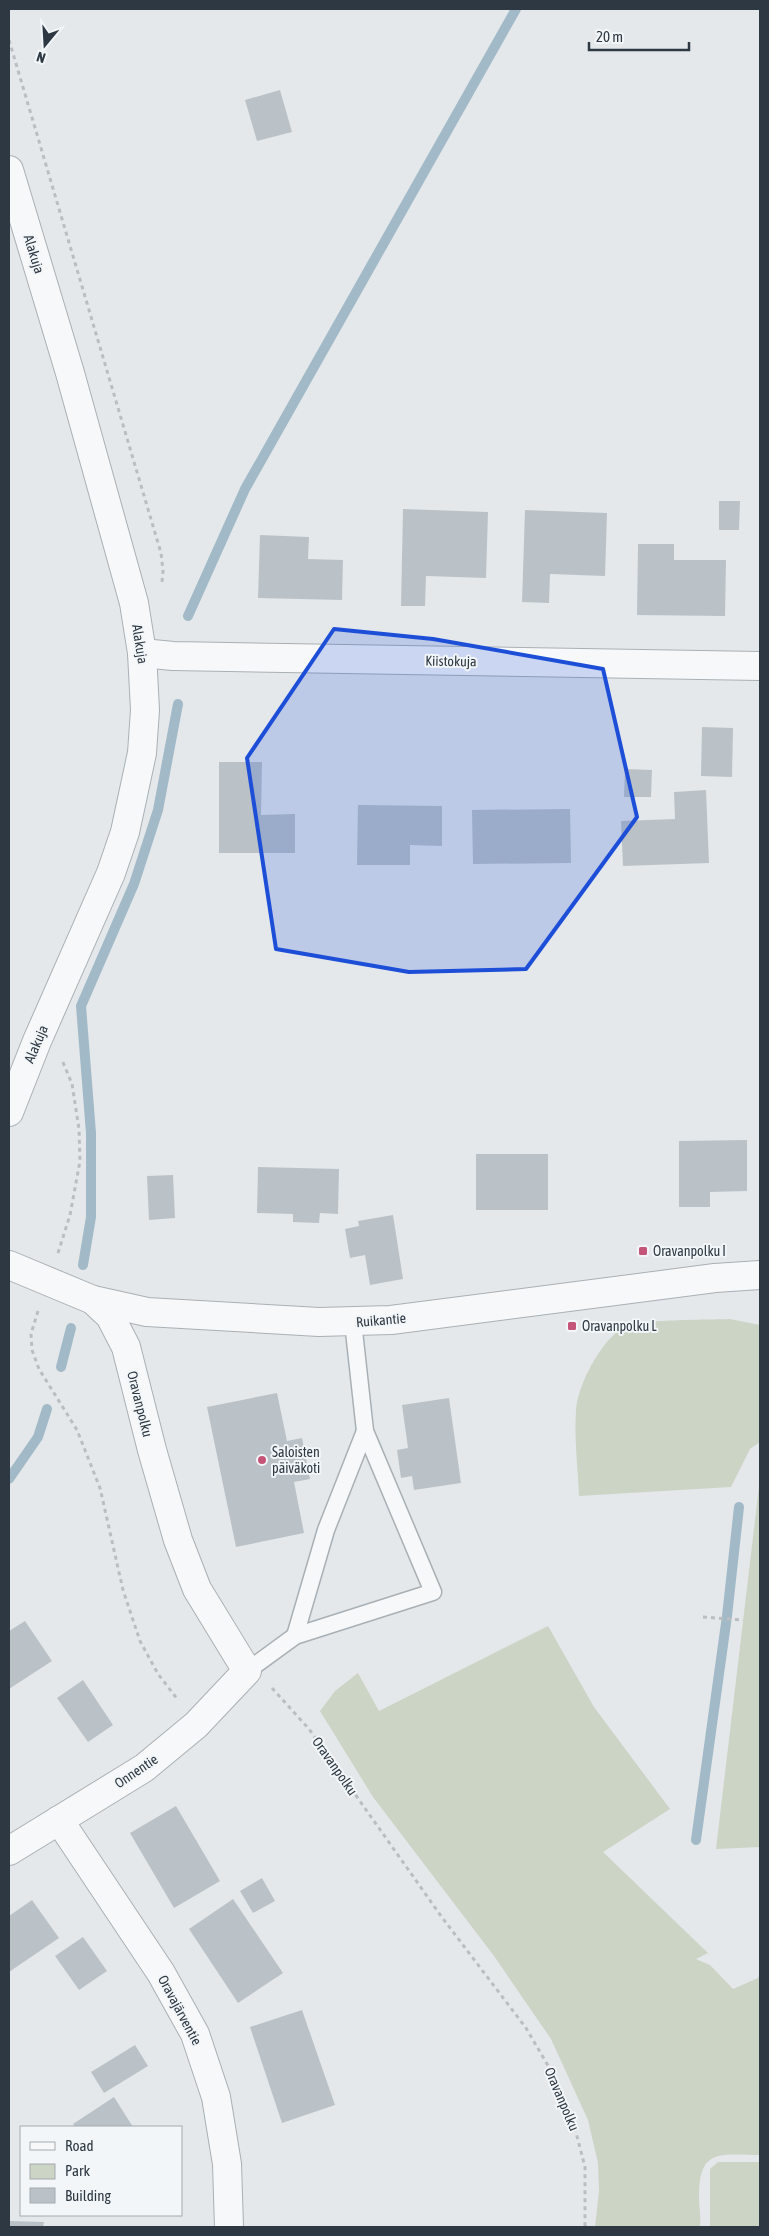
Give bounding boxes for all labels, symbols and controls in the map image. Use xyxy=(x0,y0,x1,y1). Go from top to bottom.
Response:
north arrow xyxy=(20,20,70,70)
scale bar xyxy=(589,20,689,52)
text: 20 m xyxy=(596,28,623,45)
text: N xyxy=(35,48,47,66)
street label: Alakuja xyxy=(21,233,47,275)
street label: Alakuja xyxy=(129,623,151,665)
street label: Kiistokuja xyxy=(425,653,477,669)
street label: Alakuja xyxy=(21,1023,51,1065)
place label: Oravanpolku I xyxy=(653,1243,726,1259)
marker: Oravanpolku I xyxy=(637,1245,649,1257)
street label: Ruikantie xyxy=(355,1310,407,1330)
place label: Oravanpolku L xyxy=(582,1318,657,1334)
marker: Oravanpolku L xyxy=(566,1320,578,1332)
street label: Oravanpolku xyxy=(124,1369,156,1439)
place label: Saloisten päiväkoti xyxy=(272,1444,320,1476)
marker: Saloisten päiväkoti xyxy=(256,1454,268,1466)
street label: Oravanpolku xyxy=(309,1734,361,1798)
street label: Onnentie xyxy=(111,1751,161,1791)
street label: Oravajärventie xyxy=(155,1972,205,2048)
street label: Oravanpolku xyxy=(541,2065,583,2133)
legend xyxy=(20,2126,182,2216)
text: Road xyxy=(65,2137,94,2154)
text: Park xyxy=(65,2162,90,2179)
text: Building xyxy=(65,2187,111,2204)

